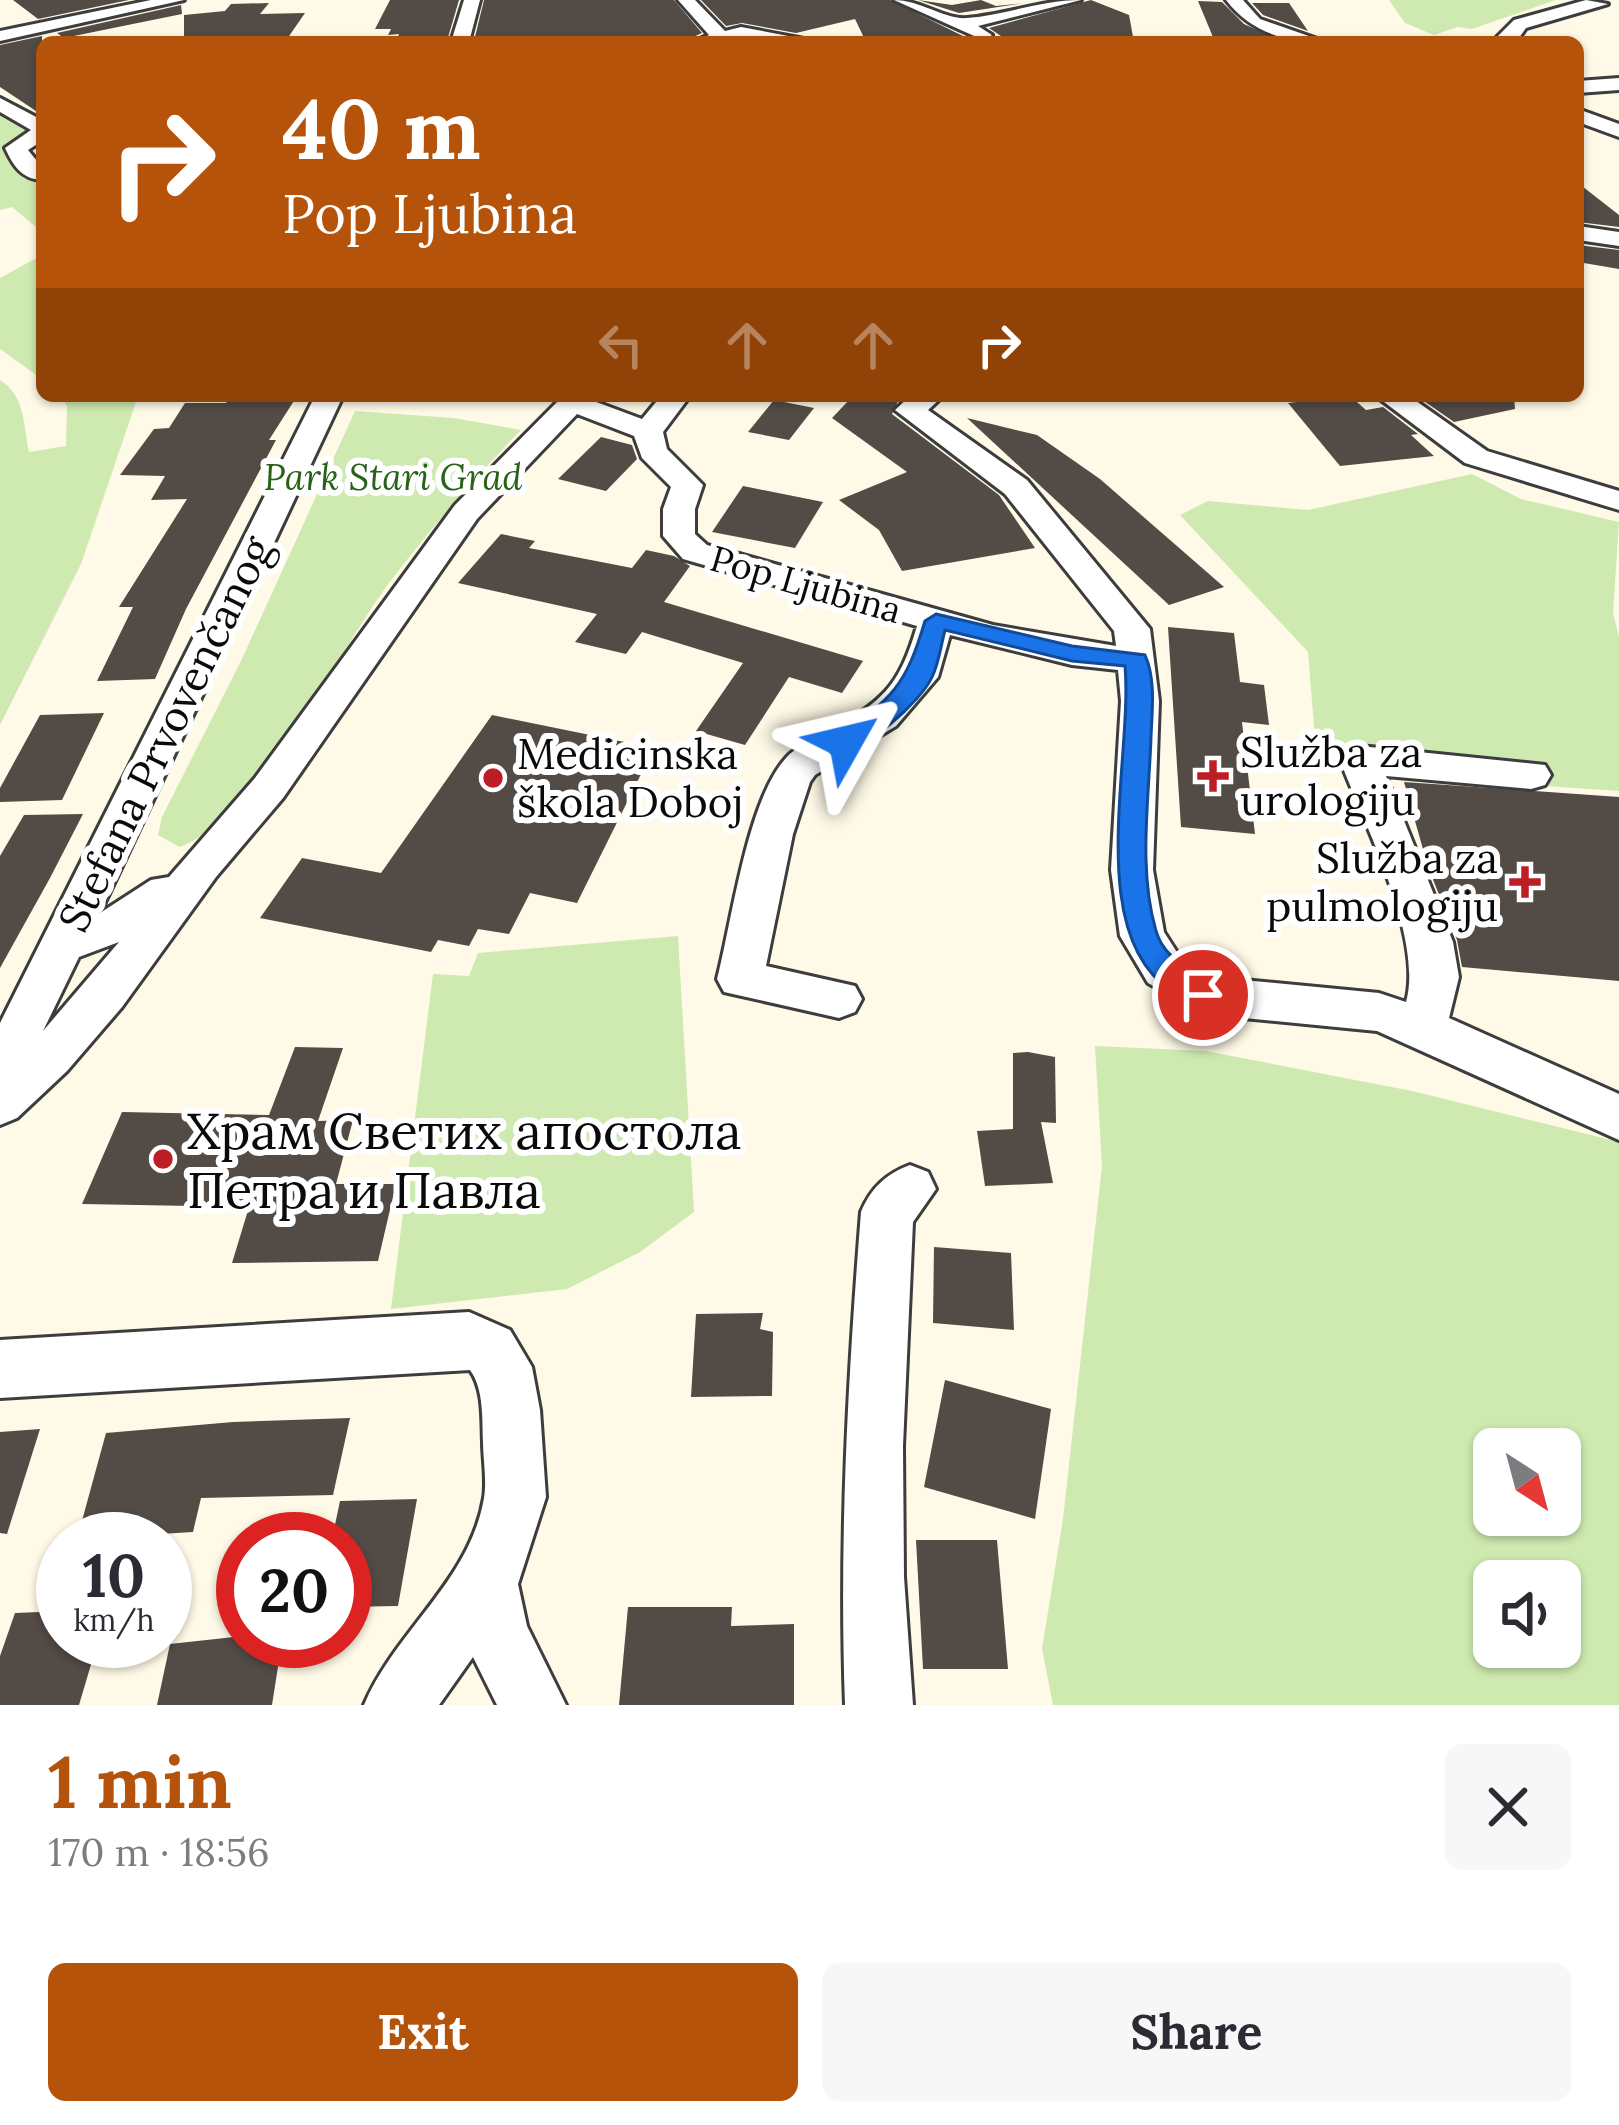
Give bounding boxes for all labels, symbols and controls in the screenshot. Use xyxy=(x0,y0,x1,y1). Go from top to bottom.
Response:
text: 40 m xyxy=(282,74,481,182)
icon: right xyxy=(84,84,240,240)
text: Pop Ljubina xyxy=(282,179,577,248)
icon: left xyxy=(588,312,654,378)
icon: ahead xyxy=(714,312,780,378)
icon: ahead xyxy=(840,312,906,378)
icon: right xyxy=(966,312,1032,378)
park label: Park Stari Grad xyxy=(264,454,522,500)
street label: Stefana Prvovenčanog xyxy=(46,527,284,940)
street label: Pop Ljubina xyxy=(705,535,907,633)
position arrow xyxy=(783,679,909,805)
place label: Služba za urologiju xyxy=(1240,725,1422,827)
place label: Medicinska škola Doboj xyxy=(517,727,743,829)
marker: Služba za urologiju xyxy=(1197,760,1229,792)
marker: Medicinska škola Doboj xyxy=(480,765,506,791)
place label: Služba za pulmologiju xyxy=(1266,831,1498,933)
marker: Služba za pulmologiju xyxy=(1509,866,1541,898)
pin xyxy=(1152,944,1254,1046)
icon: arrive xyxy=(1170,962,1236,1028)
place label: Храм Светих апостола Петра и Павла xyxy=(187,1098,742,1222)
marker: Храм Светих апостола Петра и Павла xyxy=(150,1146,176,1172)
north arrow xyxy=(1473,1428,1581,1536)
map controls xyxy=(1473,1428,1581,1668)
speed limit sign: 20 xyxy=(216,1512,372,1668)
text: 10 xyxy=(83,1537,145,1613)
button: sound xyxy=(1473,1560,1581,1668)
text: km/h xyxy=(73,1601,155,1639)
text: 1 min xyxy=(48,1736,232,1828)
button: close xyxy=(1445,1744,1571,1870)
text: 170 m · 18:56 xyxy=(48,1827,269,1877)
button: Exit xyxy=(48,1963,798,2101)
button: Share xyxy=(822,1963,1571,2101)

